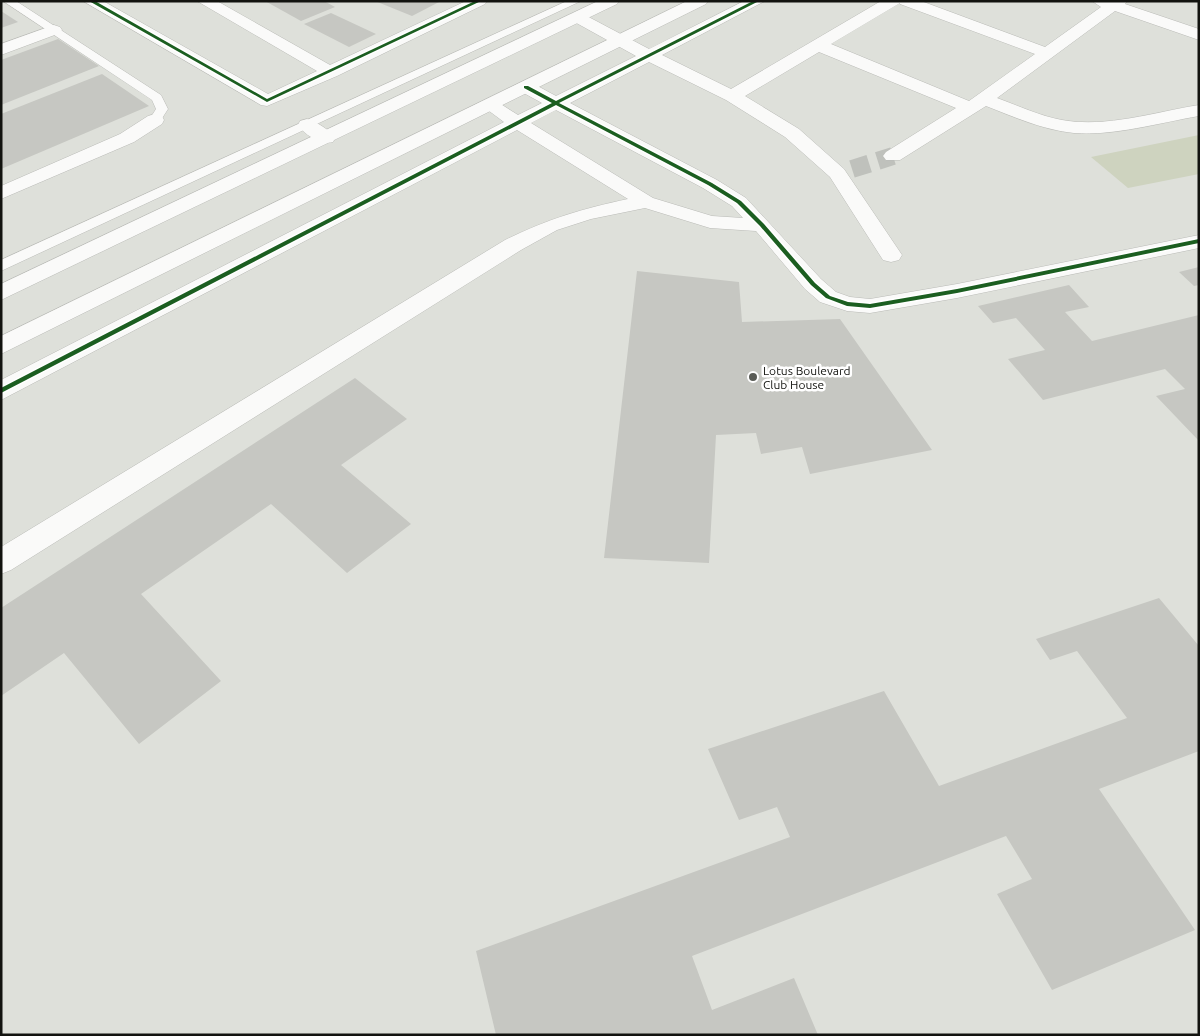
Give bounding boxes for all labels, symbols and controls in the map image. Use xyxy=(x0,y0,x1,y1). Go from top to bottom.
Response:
place label: Lotus Boulevard Club House xyxy=(763,364,850,391)
marker: Lotus Boulevard Club House xyxy=(747,371,759,383)

